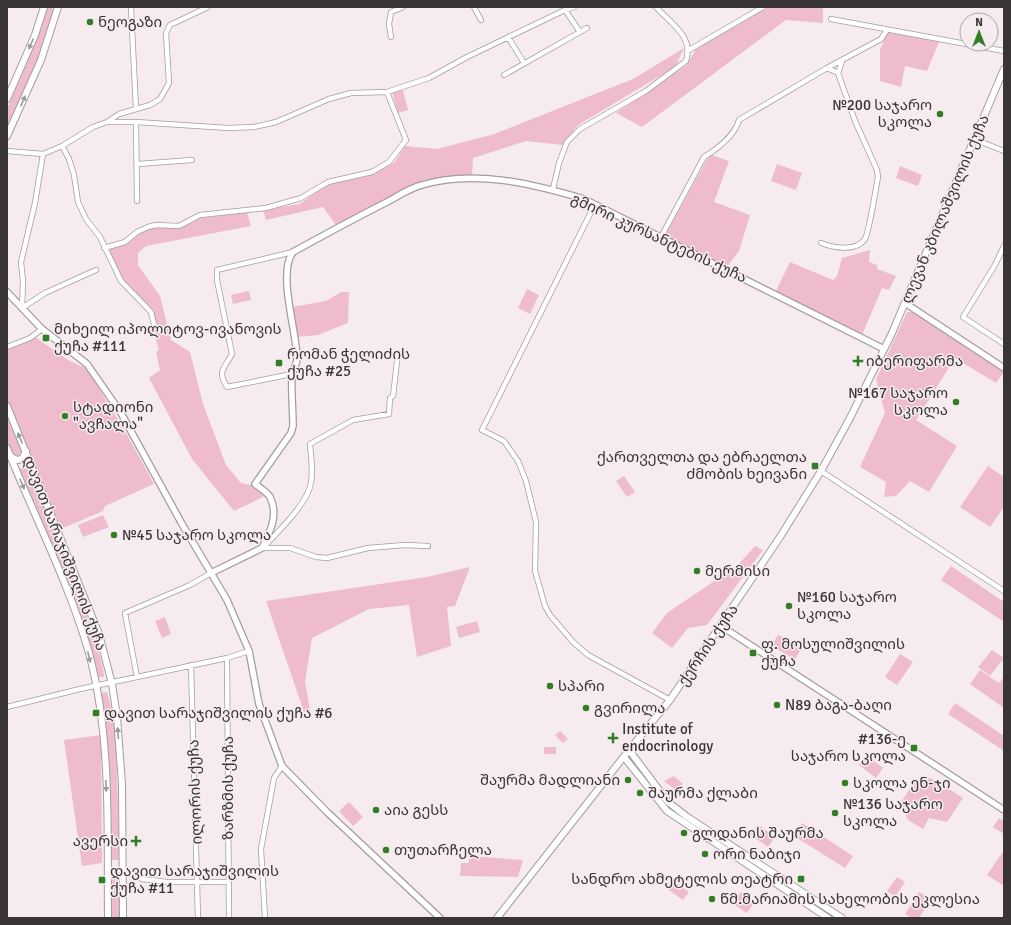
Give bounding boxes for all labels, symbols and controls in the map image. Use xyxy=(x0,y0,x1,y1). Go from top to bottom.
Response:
north arrow xyxy=(959,12,999,52)
place label: ნეოგაზი xyxy=(98,13,162,31)
text: N xyxy=(975,16,983,29)
marker: ნეოგაზი xyxy=(85,17,95,27)
one-way arrow xyxy=(28,38,35,50)
one-way arrow xyxy=(20,95,26,106)
place label: №200 საჯარო სკოლა xyxy=(832,96,932,131)
marker: №200 საჯარო სკოლა xyxy=(935,109,945,119)
street label: ლევან კბილაშვილის ქუჩა xyxy=(897,112,993,306)
street label: გმირი კურსანტების ქუჩა xyxy=(568,189,750,287)
place label: მიხეილ იპოლიტოვ-ივანოვის ქუჩა #111 xyxy=(54,320,282,355)
marker: მიხეილ იპოლიტოვ-ივანოვის ქუჩა #111 xyxy=(41,333,51,343)
place label: რომან ჭელიძის ქუჩა #25 xyxy=(287,345,410,380)
place label: იბერიფარმა xyxy=(866,352,963,370)
marker: იბერიფარმა xyxy=(853,356,863,366)
marker: რომან ჭელიძის ქუჩა #25 xyxy=(274,358,284,368)
place label: №167 საჯარო სკოლა xyxy=(848,384,948,419)
marker: №167 საჯარო სკოლა xyxy=(951,397,961,407)
place label: სტადიონი "ავჩალა" xyxy=(73,398,153,433)
marker: სტადიონი "ავჩალა" xyxy=(60,411,70,421)
one-way arrow xyxy=(17,432,23,444)
place label: ქართველთა და ებრაელთა ძმობის ხეივანი xyxy=(597,448,807,483)
street label: დავით სარაჯიშვილის ქუჩა xyxy=(19,453,111,653)
marker: ქართველთა და ებრაელთა ძმობის ხეივანი xyxy=(810,461,820,471)
one-way arrow xyxy=(19,479,25,490)
place label: №45 საჯარო სკოლა xyxy=(122,526,271,544)
marker: №45 საჯარო სკოლა xyxy=(109,530,119,540)
place label: მერმისი xyxy=(705,562,770,580)
marker: მერმისი xyxy=(692,566,702,576)
place label: №160 საჯარო სკოლა xyxy=(797,588,897,623)
street label: ქერჩის ქუჩა xyxy=(674,601,742,689)
marker: №160 საჯარო სკოლა xyxy=(784,601,794,611)
place label: ფ. მოსულიშვილის ქუჩა xyxy=(761,635,905,670)
marker: ფ. მოსულიშვილის ქუჩა xyxy=(748,648,758,658)
one-way arrow xyxy=(87,651,93,664)
place label: სპარი xyxy=(558,677,605,695)
marker: სპარი xyxy=(545,681,555,691)
place label: N89 ბაგა-ბაღი xyxy=(785,696,892,714)
place label: გვირილა xyxy=(594,699,665,717)
marker: N89 ბაგა-ბაღი xyxy=(772,700,782,710)
marker: გვირილა xyxy=(581,703,591,713)
place label: დავით სარაჯიშვილის ქუჩა #6 xyxy=(104,704,332,722)
marker: დავით სარაჯიშვილის ქუჩა #6 xyxy=(91,708,101,718)
place label: Institute of endocrinology xyxy=(622,720,713,755)
one-way arrow xyxy=(115,727,122,739)
place label: #136-ე საჯარო სკოლა xyxy=(791,730,906,765)
marker: Institute of endocrinology xyxy=(607,732,619,744)
street label: ზარზმის ქუჩა xyxy=(219,736,237,840)
street label: ილორის ქუჩა xyxy=(184,739,206,845)
marker: #136-ე საჯარო სკოლა xyxy=(909,743,919,753)
place label: შაურმა მადლიანი xyxy=(480,771,620,789)
place label: სკოლა ენ-ჯი xyxy=(853,774,951,792)
marker: შაურმა მადლიანი xyxy=(623,775,633,785)
marker: სკოლა ენ-ჯი xyxy=(840,778,850,788)
one-way arrow xyxy=(102,780,109,792)
place label: შაურმა ქლაბი xyxy=(648,784,758,802)
marker: შაურმა ქლაბი xyxy=(635,788,645,798)
place label: №136 საჯარო სკოლა xyxy=(843,795,943,830)
place label: აია გესს xyxy=(384,801,448,819)
marker: აია გესს xyxy=(371,805,381,815)
marker: №136 საჯარო სკოლა xyxy=(830,808,840,818)
place label: გლდანის შაურმა xyxy=(692,824,824,842)
marker: გლდანის შაურმა xyxy=(679,828,689,838)
place label: ავერსი xyxy=(73,832,128,850)
marker: ავერსი xyxy=(131,836,141,846)
place label: თუთარჩელა xyxy=(394,841,492,859)
marker: თუთარჩელა xyxy=(381,845,391,855)
place label: ორი ნაბიჯი xyxy=(713,845,801,863)
marker: ორი ნაბიჯი xyxy=(700,849,710,859)
place label: დავით სარაჯიშვილის ქუჩა #11 xyxy=(110,862,279,897)
place label: სანდრო ახმეტელის თეატრი xyxy=(571,870,793,888)
marker: სანდრო ახმეტელის თეატრი xyxy=(796,874,806,884)
marker: დავით სარაჯიშვილის ქუჩა #11 xyxy=(97,875,107,885)
place label: წმ.მარიამის სახელობის ეკლესია xyxy=(720,890,980,908)
marker: წმ.მარიამის სახელობის ეკლესია xyxy=(707,894,717,904)

